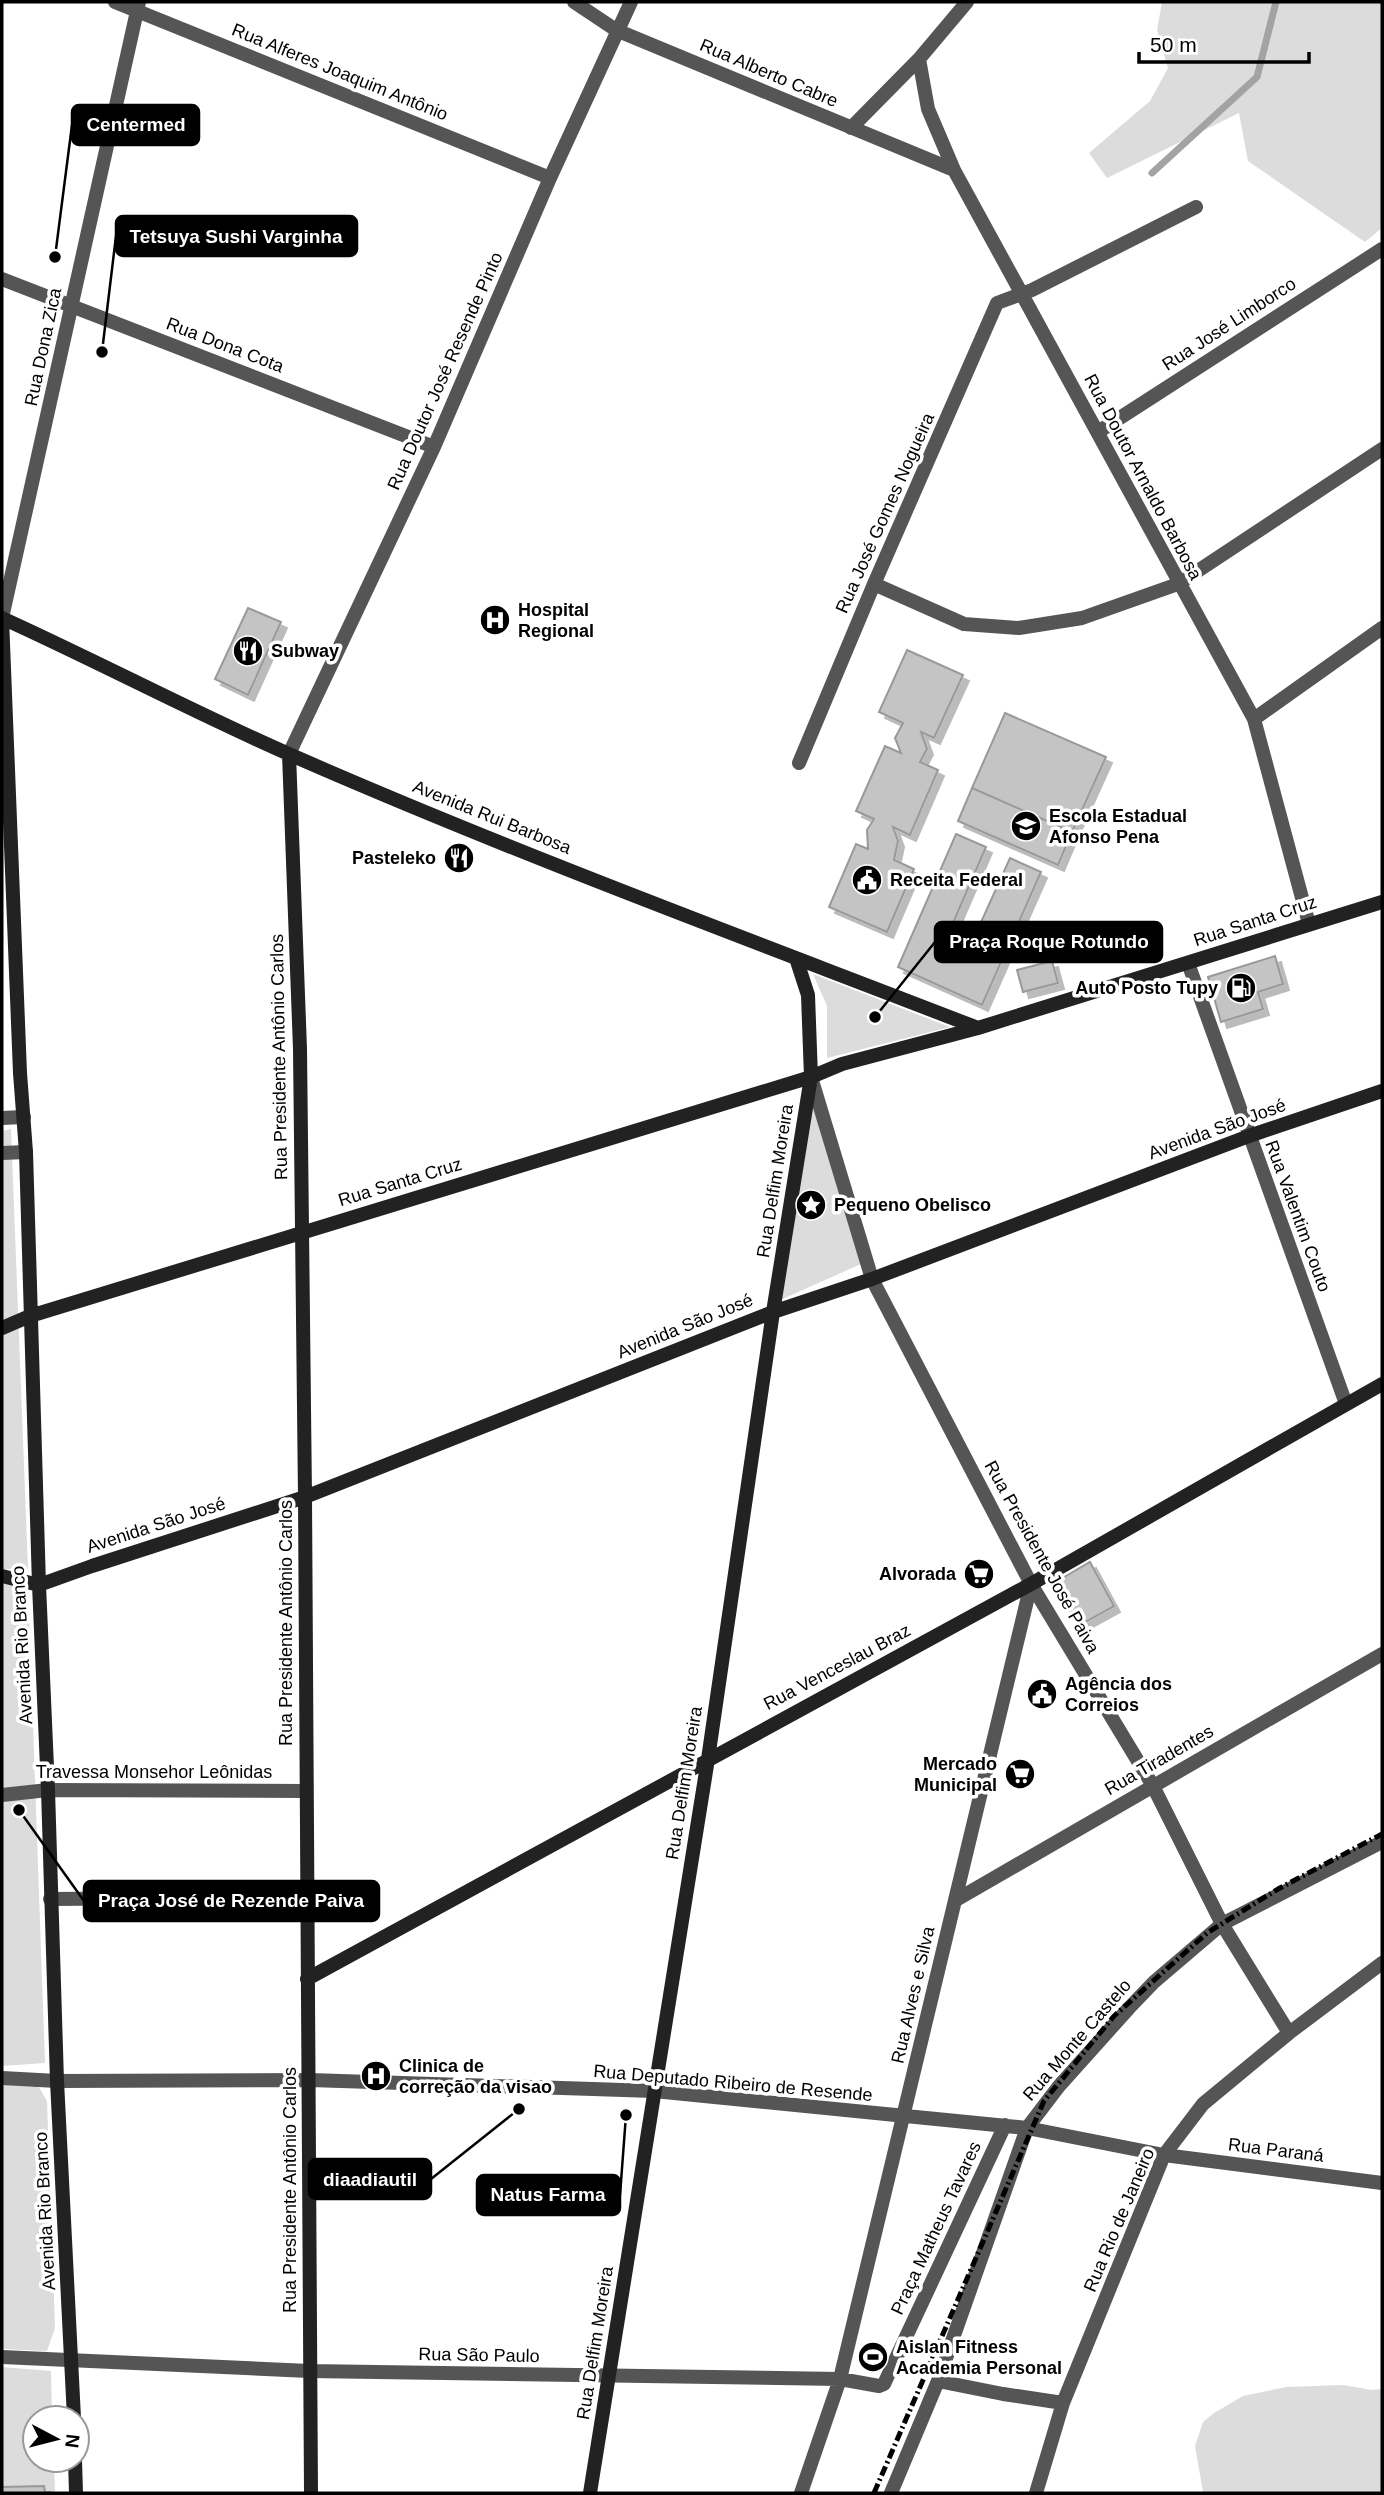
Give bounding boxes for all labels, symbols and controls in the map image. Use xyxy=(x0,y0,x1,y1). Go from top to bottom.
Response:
street label: Rua Alferes Joaquim Antônio xyxy=(229,19,451,125)
scale bar xyxy=(1139,21,1309,65)
text: 50 m xyxy=(1150,33,1197,56)
street label: Rua Alberto Cabre xyxy=(697,35,841,111)
callout: Centermed xyxy=(72,105,199,145)
text: Centermed xyxy=(86,114,186,135)
callout: Tetsuya Sushi Varginha xyxy=(116,216,357,256)
text: Tetsuya Sushi Varginha xyxy=(130,226,343,247)
street label: Rua Doutor José Resende Pinto xyxy=(383,249,507,493)
street label: Rua José Limborco xyxy=(1159,273,1299,375)
street label: Rua Dona Zica xyxy=(21,285,65,408)
street label: Rua Dona Cota xyxy=(163,313,287,377)
street label: Rua Doutor Arnaldo Barbosa xyxy=(1080,371,1206,584)
street label: Rua José Gomes Nogueira xyxy=(832,409,939,616)
place label: Hospital Regional xyxy=(518,600,594,641)
hospital icon: Hospital Regional xyxy=(478,603,512,637)
restaurant icon: Subway xyxy=(231,634,265,668)
place label: Subway xyxy=(271,641,339,661)
street label: Avenida Rui Barbosa xyxy=(410,776,575,858)
place label: Escola Estadual Afonso Pena xyxy=(1049,806,1187,847)
school or university icon: Escola Estadual Afonso Pena xyxy=(1009,809,1043,843)
restaurant icon: Pasteleko xyxy=(442,841,476,875)
place label: Pasteleko xyxy=(352,848,436,868)
public building icon: Receita Federal xyxy=(850,863,884,897)
place label: Receita Federal xyxy=(890,870,1023,890)
street label: Rua Santa Cruz xyxy=(1191,892,1319,950)
callout: Praça Roque Rotundo xyxy=(935,922,1162,962)
text: Praça Roque Rotundo xyxy=(949,931,1149,952)
street label: Rua Presidente Antônio Carlos xyxy=(267,934,291,1180)
fuel station icon: Auto Posto Tupy xyxy=(1224,971,1258,1005)
place label: Auto Posto Tupy xyxy=(1075,978,1218,998)
street label: Avenida São José xyxy=(1146,1095,1288,1163)
street label: Rua Delfim Moreira xyxy=(753,1102,797,1259)
street label: Rua Valentim Couto xyxy=(1261,1138,1335,1294)
street label: Rua Santa Cruz xyxy=(336,1154,464,1210)
place icon: Pequeno Obelisco xyxy=(794,1188,828,1222)
place label: Pequeno Obelisco xyxy=(834,1195,991,1215)
street label: Avenida São José xyxy=(614,1290,756,1362)
street label: Rua Presidente José Paiva xyxy=(981,1457,1104,1658)
street label: Avenida São José xyxy=(84,1493,228,1557)
street label: Rua Presidente Antônio Carlos xyxy=(276,1500,296,1746)
supermarket icon: Alvorada xyxy=(962,1557,996,1591)
place label: Alvorada xyxy=(879,1564,957,1584)
street label: Avenida Rio Branco xyxy=(8,1565,36,1725)
street label: Rua Venceslau Braz xyxy=(760,1620,914,1714)
place label: Agência dos Correios xyxy=(1065,1674,1172,1715)
public building icon: Agência dos Correios xyxy=(1025,1677,1059,1711)
street label: Rua Delfim Moreira xyxy=(662,1704,706,1861)
street label: Rua Tiradentes xyxy=(1101,1721,1217,1799)
place label: Mercado Municipal xyxy=(914,1754,997,1795)
supermarket icon: Mercado Municipal xyxy=(1003,1757,1037,1791)
street label: Travessa Monsehor Leônidas xyxy=(36,1762,272,1782)
callout: Praça José de Rezende Paiva xyxy=(84,1881,379,1921)
text: Praça José de Rezende Paiva xyxy=(98,1890,365,1911)
street label: Rua Alves e Silva xyxy=(888,1924,939,2065)
street label: Rua Monte Castelo xyxy=(1019,1975,1135,2105)
place label: Clinica de correção da visao xyxy=(399,2056,552,2097)
hospital icon: Clinica de correção da visao xyxy=(359,2059,393,2093)
street label: Rua Deputado Ribeiro de Resende xyxy=(593,2061,873,2105)
street label: Rua Presidente Antônio Carlos xyxy=(280,2067,300,2313)
street label: Avenida Rio Branco xyxy=(31,2131,59,2291)
street label: Rua Paraná xyxy=(1227,2134,1326,2166)
street label: Praça Matheus Tavares xyxy=(887,2138,985,2318)
street label: Rua Rio de Janeiro xyxy=(1080,2145,1158,2295)
callout: diaadiautil xyxy=(309,2159,431,2199)
text: diaadiautil xyxy=(323,2169,417,2190)
callout: Natus Farma xyxy=(477,2175,620,2215)
text: Natus Farma xyxy=(490,2184,606,2205)
street label: Rua Delfim Moreira xyxy=(573,2264,617,2421)
place label: Aislan Fitness Academia Personal xyxy=(896,2337,1062,2378)
sports icon: Aislan Fitness Academia Personal xyxy=(856,2340,890,2374)
street label: Rua São Paulo xyxy=(418,2344,540,2366)
north arrow xyxy=(21,2404,91,2474)
text: N xyxy=(61,2433,84,2449)

